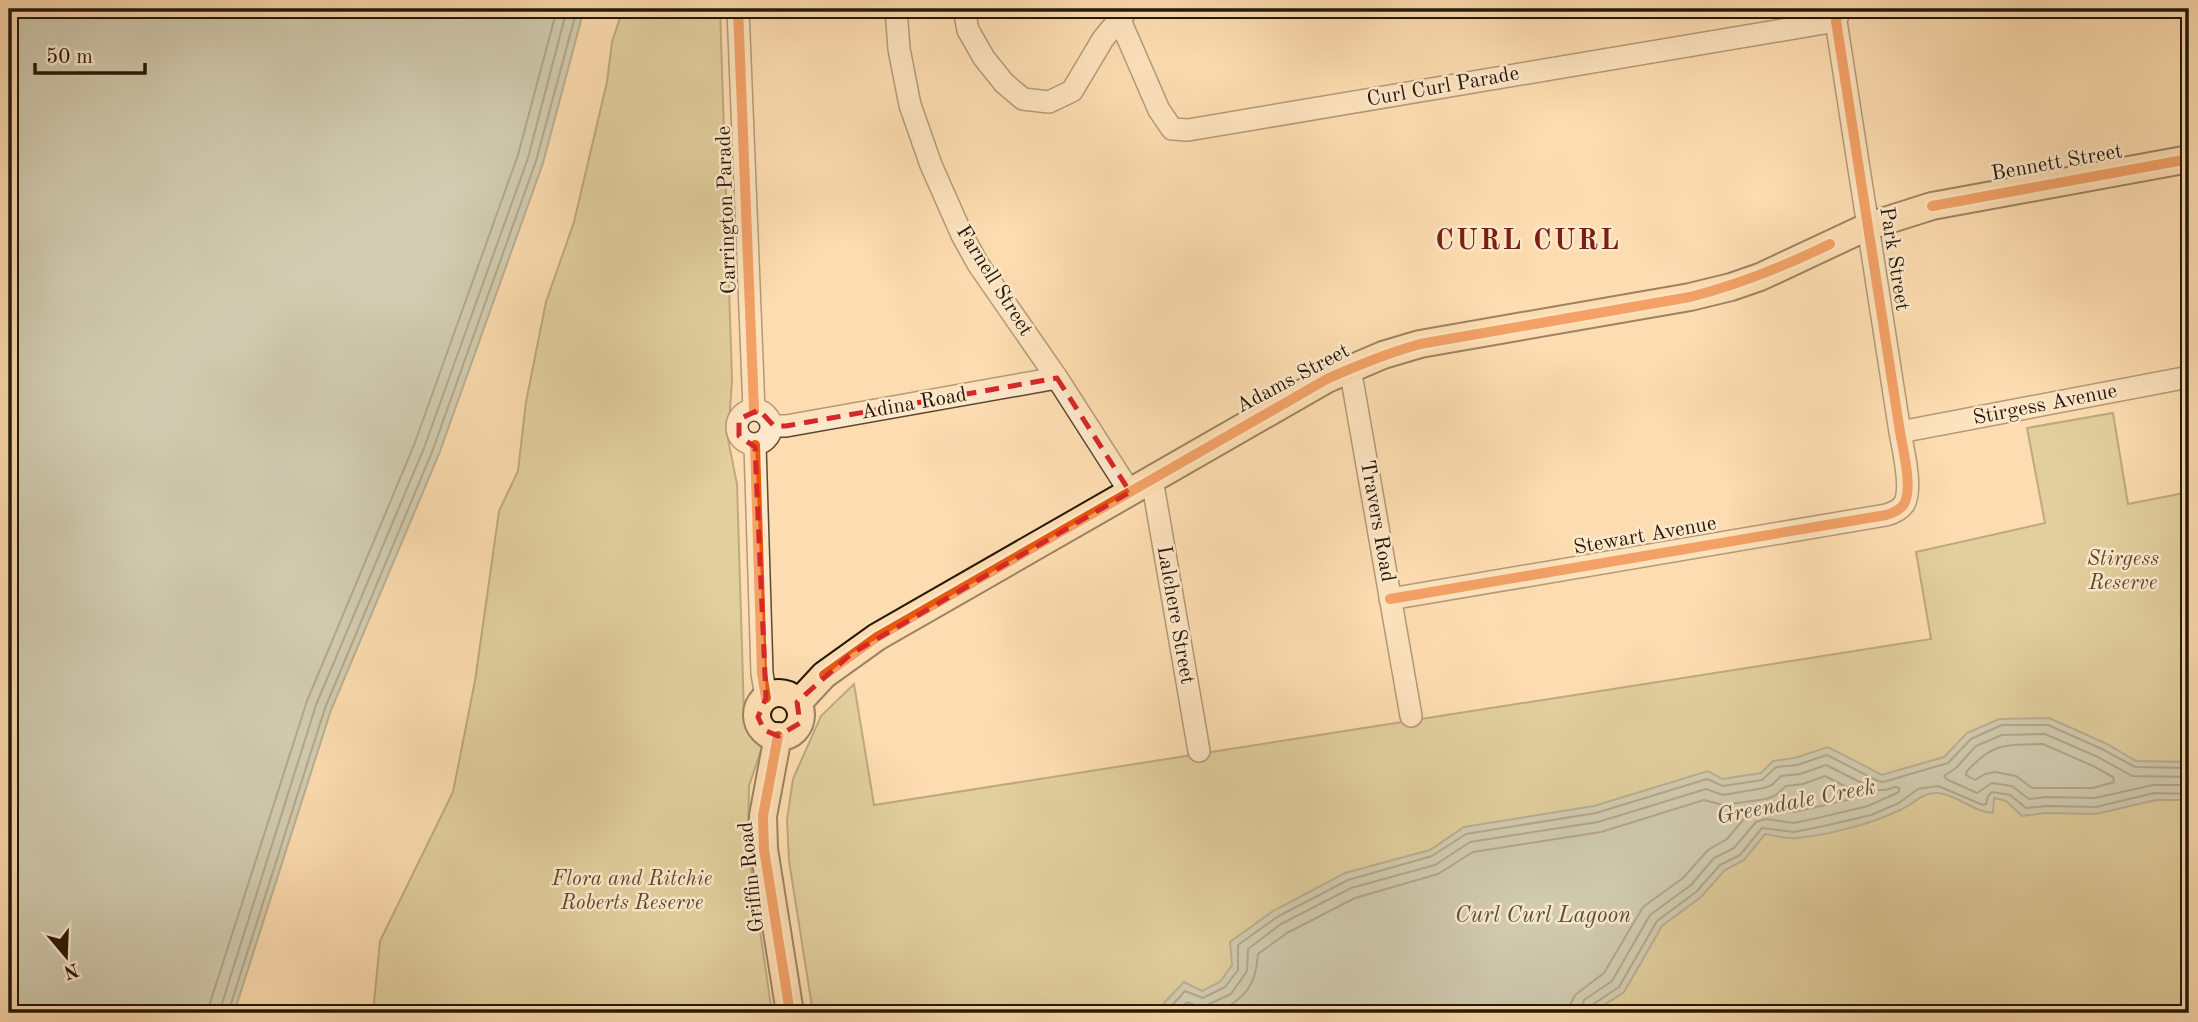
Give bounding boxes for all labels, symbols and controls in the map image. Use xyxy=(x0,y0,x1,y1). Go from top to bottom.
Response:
scale bar xyxy=(35,32,145,76)
text: 50 m xyxy=(46,47,93,68)
street label: Curl Curl Parade xyxy=(1365,63,1521,111)
street label: Carrington Parade xyxy=(714,126,740,294)
street label: Bennett Street xyxy=(1990,141,2124,185)
street label: Park Street xyxy=(1875,206,1913,312)
street label: Farnell Street xyxy=(952,222,1036,340)
district label: CURL CURL xyxy=(1435,228,1621,256)
street label: Adams Street xyxy=(1233,340,1353,418)
street label: Stirgess Avenue xyxy=(1971,381,2119,429)
street label: Adina Road xyxy=(859,384,969,424)
street label: Travers Road xyxy=(1356,458,1398,584)
street label: Stewart Avenue xyxy=(1572,513,1718,559)
street label: Lalchere Street xyxy=(1152,544,1198,686)
park label: Stirgess Reserve xyxy=(2087,549,2159,594)
water label: Greendale Creek xyxy=(1715,775,1877,829)
street label: Griffin Road xyxy=(736,820,768,934)
park label: Flora and Ritchie Roberts Reserve xyxy=(551,869,712,914)
water label: Curl Curl Lagoon xyxy=(1455,904,1631,928)
north arrow xyxy=(32,920,102,990)
text: N xyxy=(60,958,81,981)

